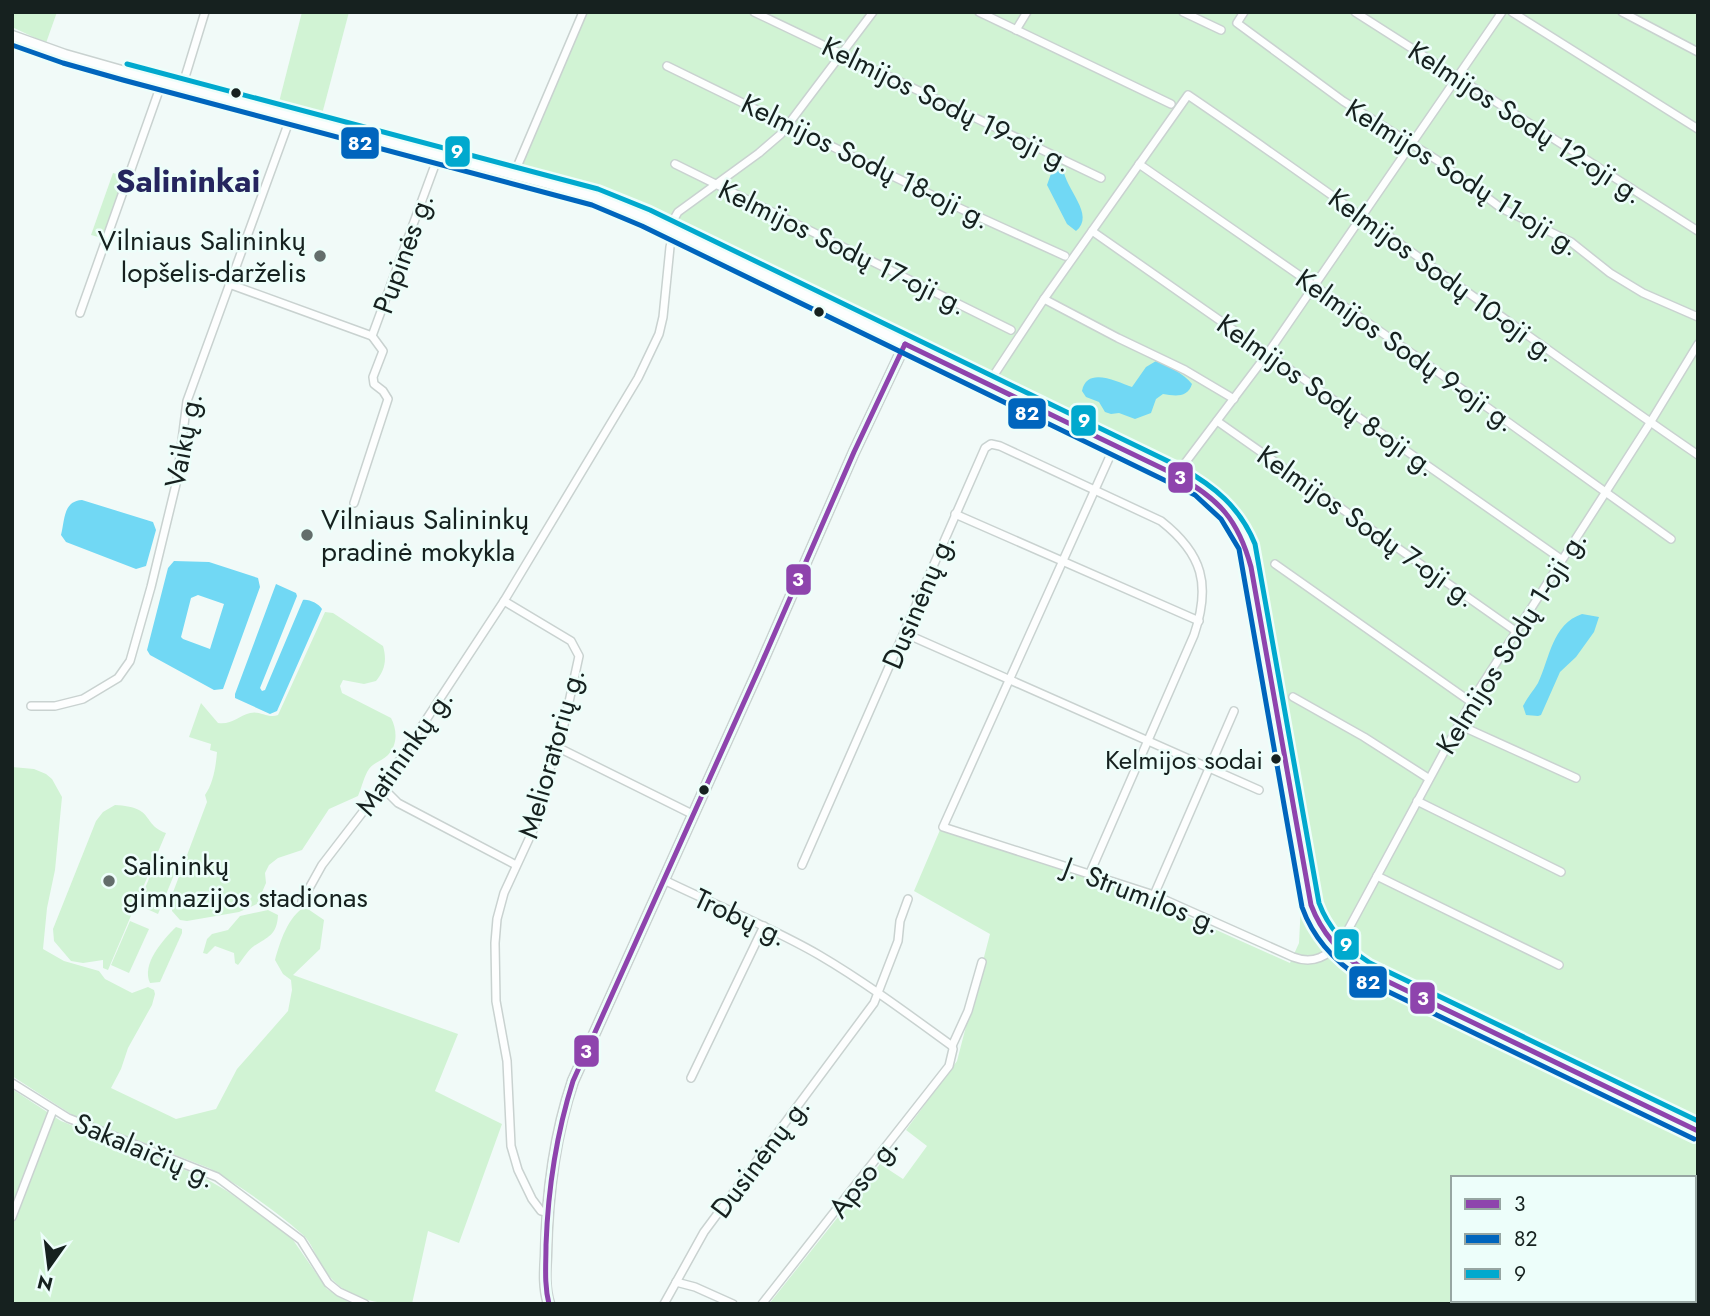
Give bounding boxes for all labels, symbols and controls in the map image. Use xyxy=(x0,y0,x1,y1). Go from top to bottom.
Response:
street label: Kelmijos Sodų 19-oji g. xyxy=(815,26,1079,183)
street label: Kelmijos Sodų 12-oji g. xyxy=(1400,31,1652,214)
street label: Kelmijos Sodų 18-oji g. xyxy=(734,83,997,240)
unlabelled marker xyxy=(229,86,243,100)
street label: Kelmijos Sodų 11-oji g. xyxy=(1337,88,1588,266)
line badge: 82 xyxy=(340,126,380,160)
text: 82 xyxy=(348,130,372,157)
line badge: 9 xyxy=(444,135,471,168)
text: 9 xyxy=(451,138,463,165)
district label: Salininkai xyxy=(116,158,260,204)
street label: Kelmijos Sodų 17-oji g. xyxy=(711,169,974,326)
street label: Kelmijos Sodų 10-oji g. xyxy=(1320,178,1566,373)
street label: Pupinės g. xyxy=(363,187,444,319)
place label: Vilniaus Salininkų lopšelis-darželis xyxy=(98,220,306,293)
marker: Vilniaus Salininkų lopšelis-darželis xyxy=(312,248,328,264)
street label: Kelmijos Sodų 9-oji g. xyxy=(1287,259,1524,442)
street label: Kelmijos Sodų 8-oji g. xyxy=(1208,304,1445,487)
unlabelled marker xyxy=(812,305,826,319)
street label: Vaikų g. xyxy=(154,389,213,491)
line badge: 82 xyxy=(1007,397,1047,430)
text: 82 xyxy=(1015,400,1039,427)
line badge: 9 xyxy=(1070,404,1097,437)
text: 9 xyxy=(1078,407,1090,434)
street label: Kelmijos Sodų 7-oji g. xyxy=(1249,435,1485,618)
line badge: 3 xyxy=(1167,461,1194,494)
text: 3 xyxy=(1174,464,1186,491)
place label: Vilniaus Salininkų pradinė mokykla xyxy=(321,499,529,572)
street label: Kelmijos Sodų 1-oji g. xyxy=(1426,522,1597,762)
marker: Vilniaus Salininkų pradinė mokykla xyxy=(299,527,315,543)
street label: Dusinėnų g. xyxy=(872,527,965,675)
line badge: 3 xyxy=(785,563,812,596)
text: 3 xyxy=(792,566,804,593)
street label: Melioratorių g. xyxy=(508,663,595,843)
street label: Matininkų g. xyxy=(346,680,463,824)
place label: Kelmijos sodai xyxy=(1105,741,1263,779)
marker: Kelmijos sodai xyxy=(1269,752,1283,766)
unlabelled marker xyxy=(697,783,711,797)
place label: Salininkų gimnazijos stadionas xyxy=(123,845,368,918)
street label: J. Strumilos g. xyxy=(1054,845,1226,944)
marker: Salininkų gimnazijos stadionas xyxy=(101,873,117,889)
street label: Trobų g. xyxy=(687,878,794,957)
line badge: 9 xyxy=(1333,928,1360,961)
text: 9 xyxy=(1340,931,1352,958)
line badge: 82 xyxy=(1348,965,1388,999)
text: 82 xyxy=(1356,969,1380,996)
line badge: 3 xyxy=(1409,981,1436,1015)
text: 3 xyxy=(1417,985,1429,1012)
line badge: 3 xyxy=(573,1034,600,1068)
text: 3 xyxy=(580,1038,592,1065)
street label: Dusinėnų g. xyxy=(701,1088,820,1227)
street label: Sakalaičių g. xyxy=(68,1102,222,1199)
street label: Apso g. xyxy=(818,1128,908,1227)
legend xyxy=(1451,1176,1696,1302)
text: 3 xyxy=(1514,1189,1525,1219)
text: 82 xyxy=(1514,1224,1537,1254)
north arrow xyxy=(14,1232,84,1302)
text: 9 xyxy=(1514,1259,1526,1289)
text: N xyxy=(34,1268,56,1298)

